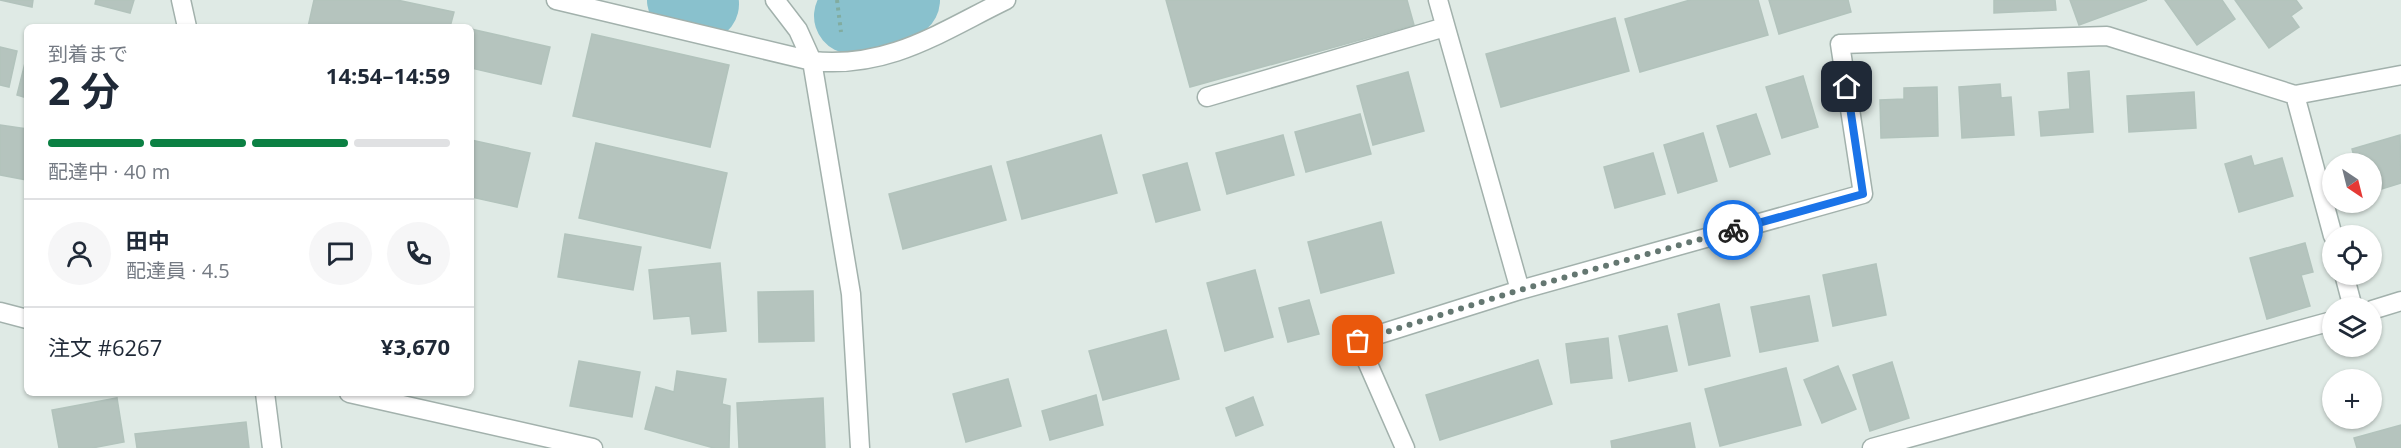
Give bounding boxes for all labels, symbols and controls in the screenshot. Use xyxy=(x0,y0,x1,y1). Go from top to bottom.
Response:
text: 到着まで xyxy=(48,40,128,67)
text: 14:54–14:59 xyxy=(326,60,450,90)
pin xyxy=(1821,61,1872,112)
text: 2 分 xyxy=(48,63,119,116)
icon: home xyxy=(1830,70,1863,103)
north arrow xyxy=(2322,153,2382,213)
map controls xyxy=(2322,153,2382,429)
text: 配達中 · 40 m xyxy=(48,158,170,185)
courier xyxy=(1703,200,1763,260)
icon: bike xyxy=(1717,214,1750,247)
button: person xyxy=(48,222,111,285)
button: chat xyxy=(309,222,372,285)
button: phone xyxy=(387,222,450,285)
text: 田中 xyxy=(126,225,170,255)
button: locate xyxy=(2322,225,2382,285)
text: 配達員 · 4.5 xyxy=(126,257,230,284)
button: layers xyxy=(2322,297,2382,357)
pin xyxy=(1332,315,1383,366)
icon: bag xyxy=(1341,324,1374,357)
text: ¥3,670 xyxy=(381,331,450,361)
text: 注文 #6267 xyxy=(48,332,162,362)
button: + xyxy=(2322,369,2382,429)

